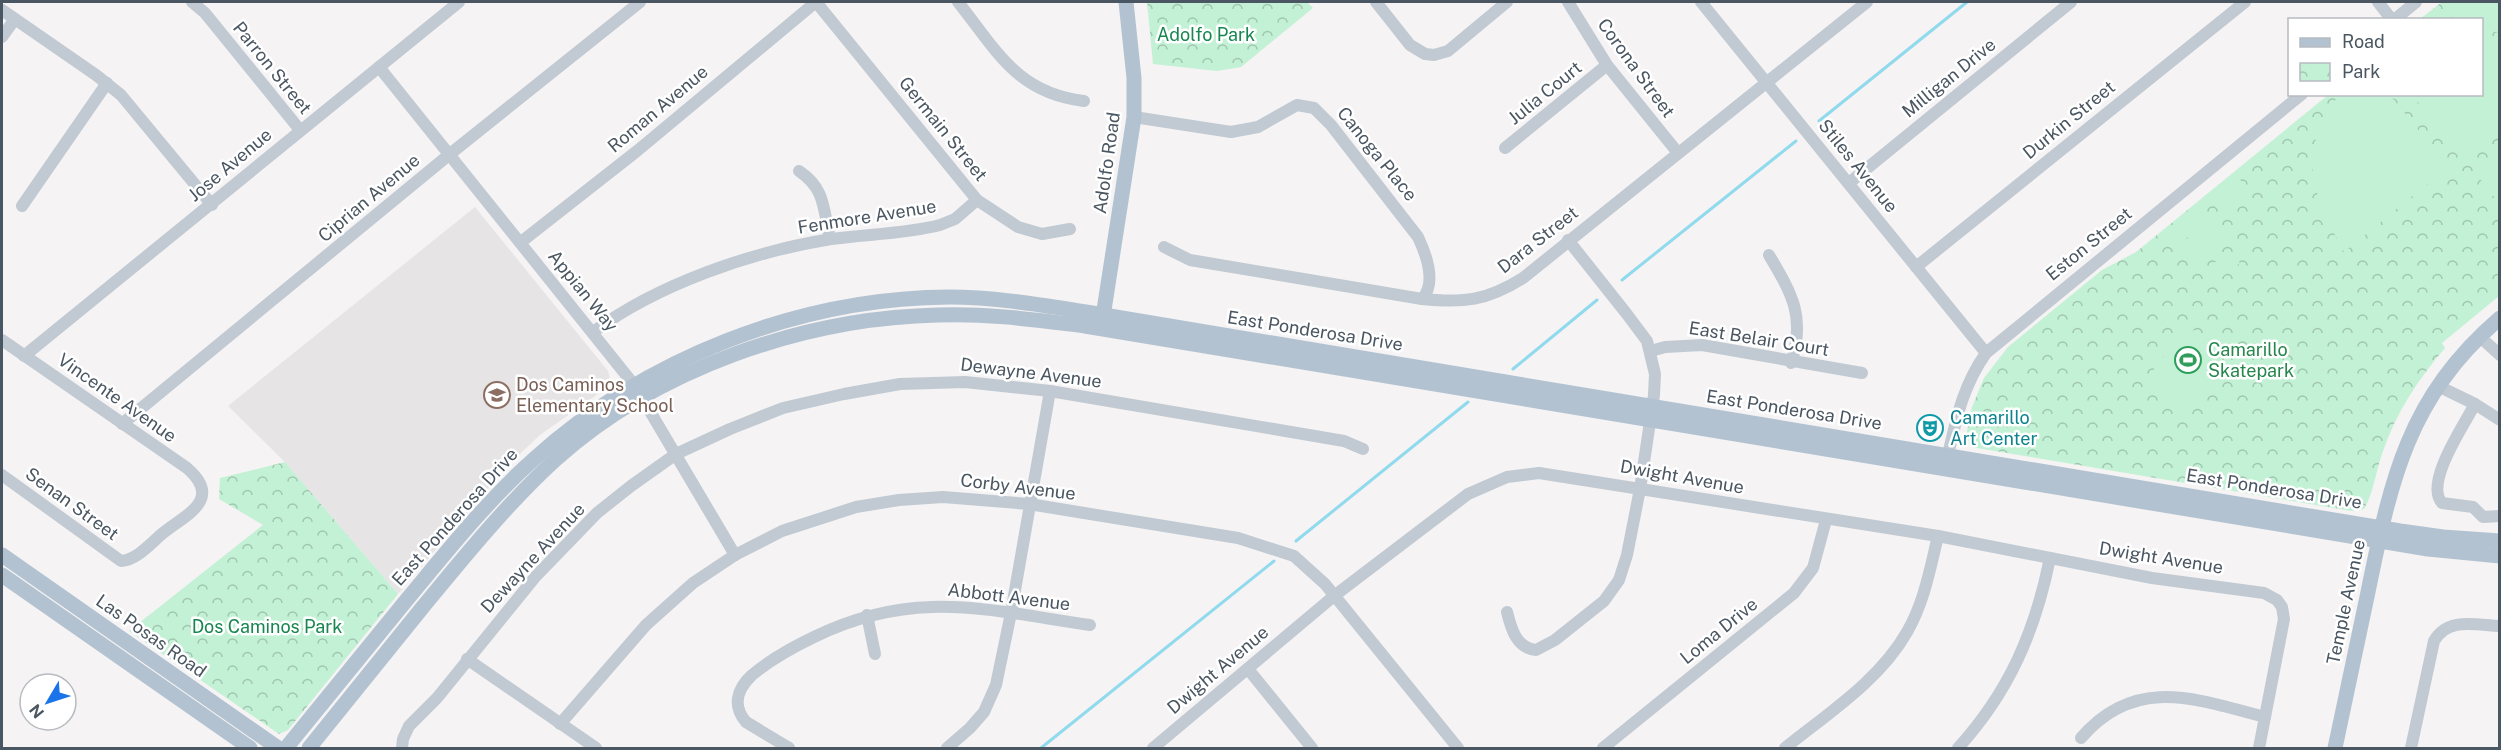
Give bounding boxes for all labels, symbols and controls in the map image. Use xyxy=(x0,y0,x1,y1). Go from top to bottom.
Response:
street label: Corona Street xyxy=(1594,14,1679,121)
street label: Parron Street xyxy=(229,17,316,118)
legend xyxy=(2288,18,2483,96)
park label: Adolfo Park xyxy=(1157,24,1255,45)
text: Road xyxy=(2342,31,2385,52)
street label: Milligan Drive xyxy=(1898,34,2000,122)
street label: Julia Court xyxy=(1504,57,1586,129)
street label: Roman Avenue xyxy=(603,61,712,157)
text: Park xyxy=(2342,61,2380,82)
street label: Germain Street xyxy=(895,72,992,185)
street label: Durkin Street xyxy=(2019,76,2119,163)
street label: Canoga Place xyxy=(1333,103,1422,205)
street label: Adolfo Road xyxy=(1089,111,1124,215)
street label: Stiles Avenue xyxy=(1814,115,1902,216)
street label: Jose Avenue xyxy=(184,124,276,206)
street label: Ciprian Avenue xyxy=(314,149,424,246)
street label: Fenmore Avenue xyxy=(796,195,938,238)
street label: Dara Street xyxy=(1493,202,1582,277)
street label: Eston Street xyxy=(2042,203,2136,285)
street label: Appian Way xyxy=(544,246,623,336)
street label: East Ponderosa Drive xyxy=(1226,306,1404,355)
street label: East Belair Court xyxy=(1687,317,1831,360)
place label: Camarillo Skatepark xyxy=(2208,339,2294,381)
sports icon: Camarillo Skatepark xyxy=(2173,345,2203,375)
street label: Vincente Avenue xyxy=(54,349,181,446)
street label: Dewayne Avenue xyxy=(959,353,1103,392)
place label: Dos Caminos Elementary School xyxy=(516,374,674,416)
school or university icon: Dos Caminos Elementary School xyxy=(482,380,512,410)
street label: East Ponderosa Drive xyxy=(1705,385,1883,434)
place label: Camarillo Art Center xyxy=(1950,407,2038,449)
theatre icon: Camarillo Art Center xyxy=(1915,413,1945,443)
street label: East Ponderosa Drive xyxy=(387,444,522,590)
street label: Dwight Avenue xyxy=(1619,455,1746,498)
street label: Senan Street xyxy=(22,463,123,544)
street label: East Ponderosa Drive xyxy=(2185,464,2363,513)
street label: Corby Avenue xyxy=(959,469,1077,504)
street label: Dewayne Avenue xyxy=(476,498,589,617)
street label: Dwight Avenue xyxy=(2098,537,2225,578)
street label: Temple Avenue xyxy=(2322,538,2369,666)
street label: Abbott Avenue xyxy=(947,579,1072,614)
street label: Las Posas Road xyxy=(92,590,210,681)
street label: Loma Drive xyxy=(1676,593,1761,668)
park label: Dos Caminos Park xyxy=(192,616,342,637)
street label: Dwight Avenue xyxy=(1163,621,1272,718)
north arrow xyxy=(18,672,78,732)
text: N xyxy=(25,700,48,722)

